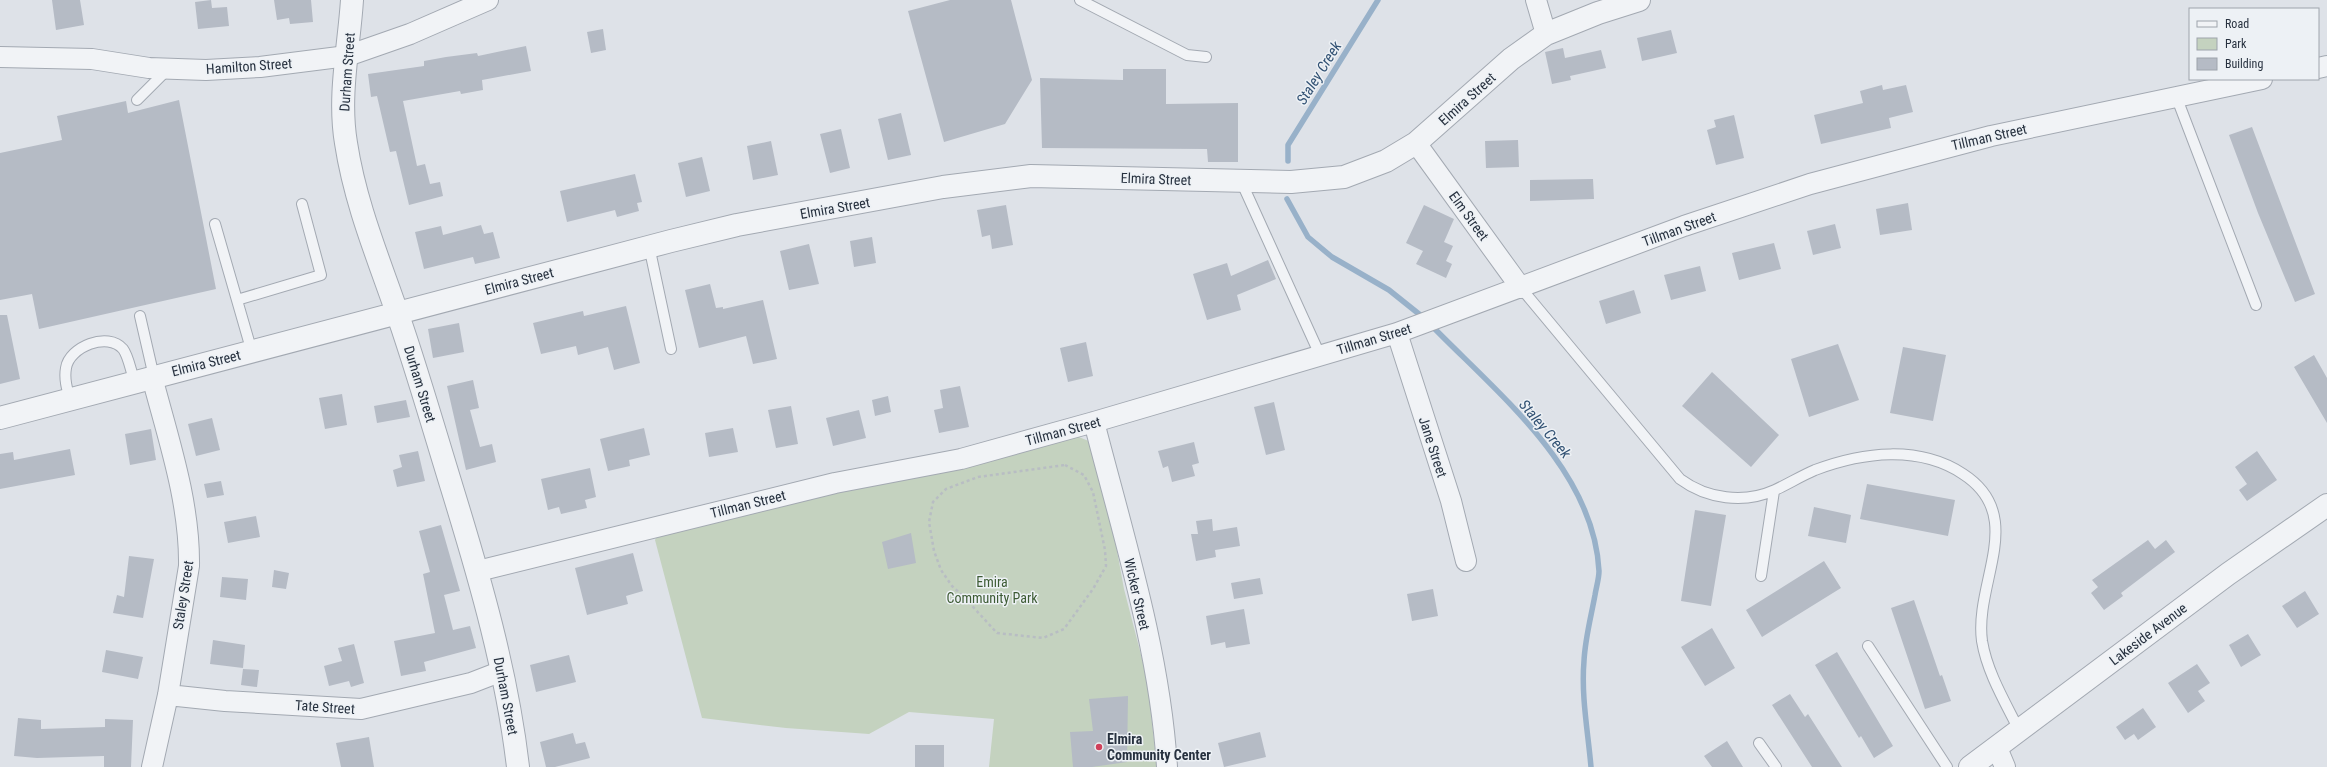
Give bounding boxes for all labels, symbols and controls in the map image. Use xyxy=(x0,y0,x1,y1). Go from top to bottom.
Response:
legend xyxy=(2189,8,2319,80)
text: Road xyxy=(2225,17,2249,31)
street label: Durham Street xyxy=(336,32,358,112)
text: Park xyxy=(2225,37,2247,51)
water label: Staley Creek xyxy=(1293,38,1346,108)
street label: Hamilton Street xyxy=(205,55,293,77)
text: Building xyxy=(2225,57,2263,71)
street label: Elmira Street xyxy=(1435,69,1499,129)
street label: Tillman Street xyxy=(1950,121,2028,153)
street label: Elmira Street xyxy=(1120,170,1192,188)
street label: Elm Street xyxy=(1446,188,1492,244)
street label: Elmira Street xyxy=(799,194,871,222)
street label: Tillman Street xyxy=(1640,208,1718,250)
street label: Elmira Street xyxy=(483,264,555,298)
street label: Tillman Street xyxy=(1335,320,1413,358)
street label: Durham Street xyxy=(401,344,439,424)
street label: Elmira Street xyxy=(170,347,242,379)
water label: Staley Creek xyxy=(1515,396,1575,462)
street label: Tillman Street xyxy=(1024,413,1102,449)
street label: Jane Street xyxy=(1416,415,1450,479)
street label: Tillman Street xyxy=(709,487,787,521)
street label: Wicker Street xyxy=(1121,556,1153,632)
street label: Staley Street xyxy=(170,559,196,631)
park label: Emira Community Park xyxy=(947,574,1038,606)
street label: Lakeside Avenue xyxy=(2106,599,2190,668)
street label: Durham Street xyxy=(491,656,521,736)
street label: Tate Street xyxy=(295,697,355,717)
place label: Elmira Community Center xyxy=(1107,731,1211,763)
marker: Elmira Community Center xyxy=(1094,742,1104,752)

